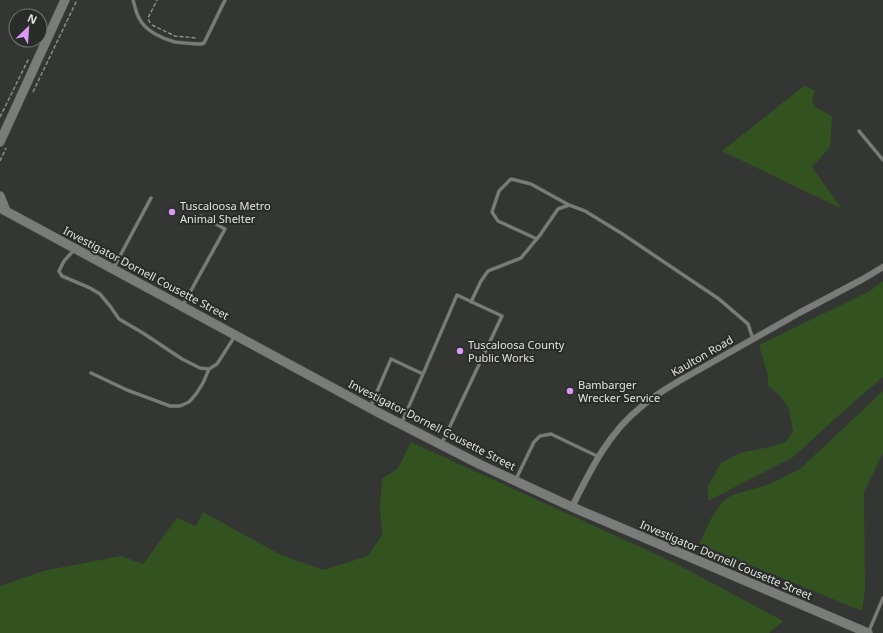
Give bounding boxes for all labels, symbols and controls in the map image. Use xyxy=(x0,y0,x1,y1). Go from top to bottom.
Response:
north arrow xyxy=(8,8,48,48)
text: N xyxy=(25,10,40,27)
place label: Tuscaloosa Metro Animal Shelter xyxy=(180,198,271,226)
marker: Tuscaloosa Metro Animal Shelter xyxy=(167,207,177,217)
street label: Investigator Dornell Cousette Street xyxy=(61,222,232,323)
street label: Kaulton Road xyxy=(668,332,736,379)
place label: Tuscaloosa County Public Works xyxy=(468,337,565,365)
marker: Tuscaloosa County Public Works xyxy=(455,346,465,356)
street label: Investigator Dornell Cousette Street xyxy=(346,376,518,473)
place label: Bambarger Wrecker Service xyxy=(578,377,660,405)
marker: Bambarger Wrecker Service xyxy=(565,386,575,396)
street label: Investigator Dornell Cousette Street xyxy=(638,516,815,603)

